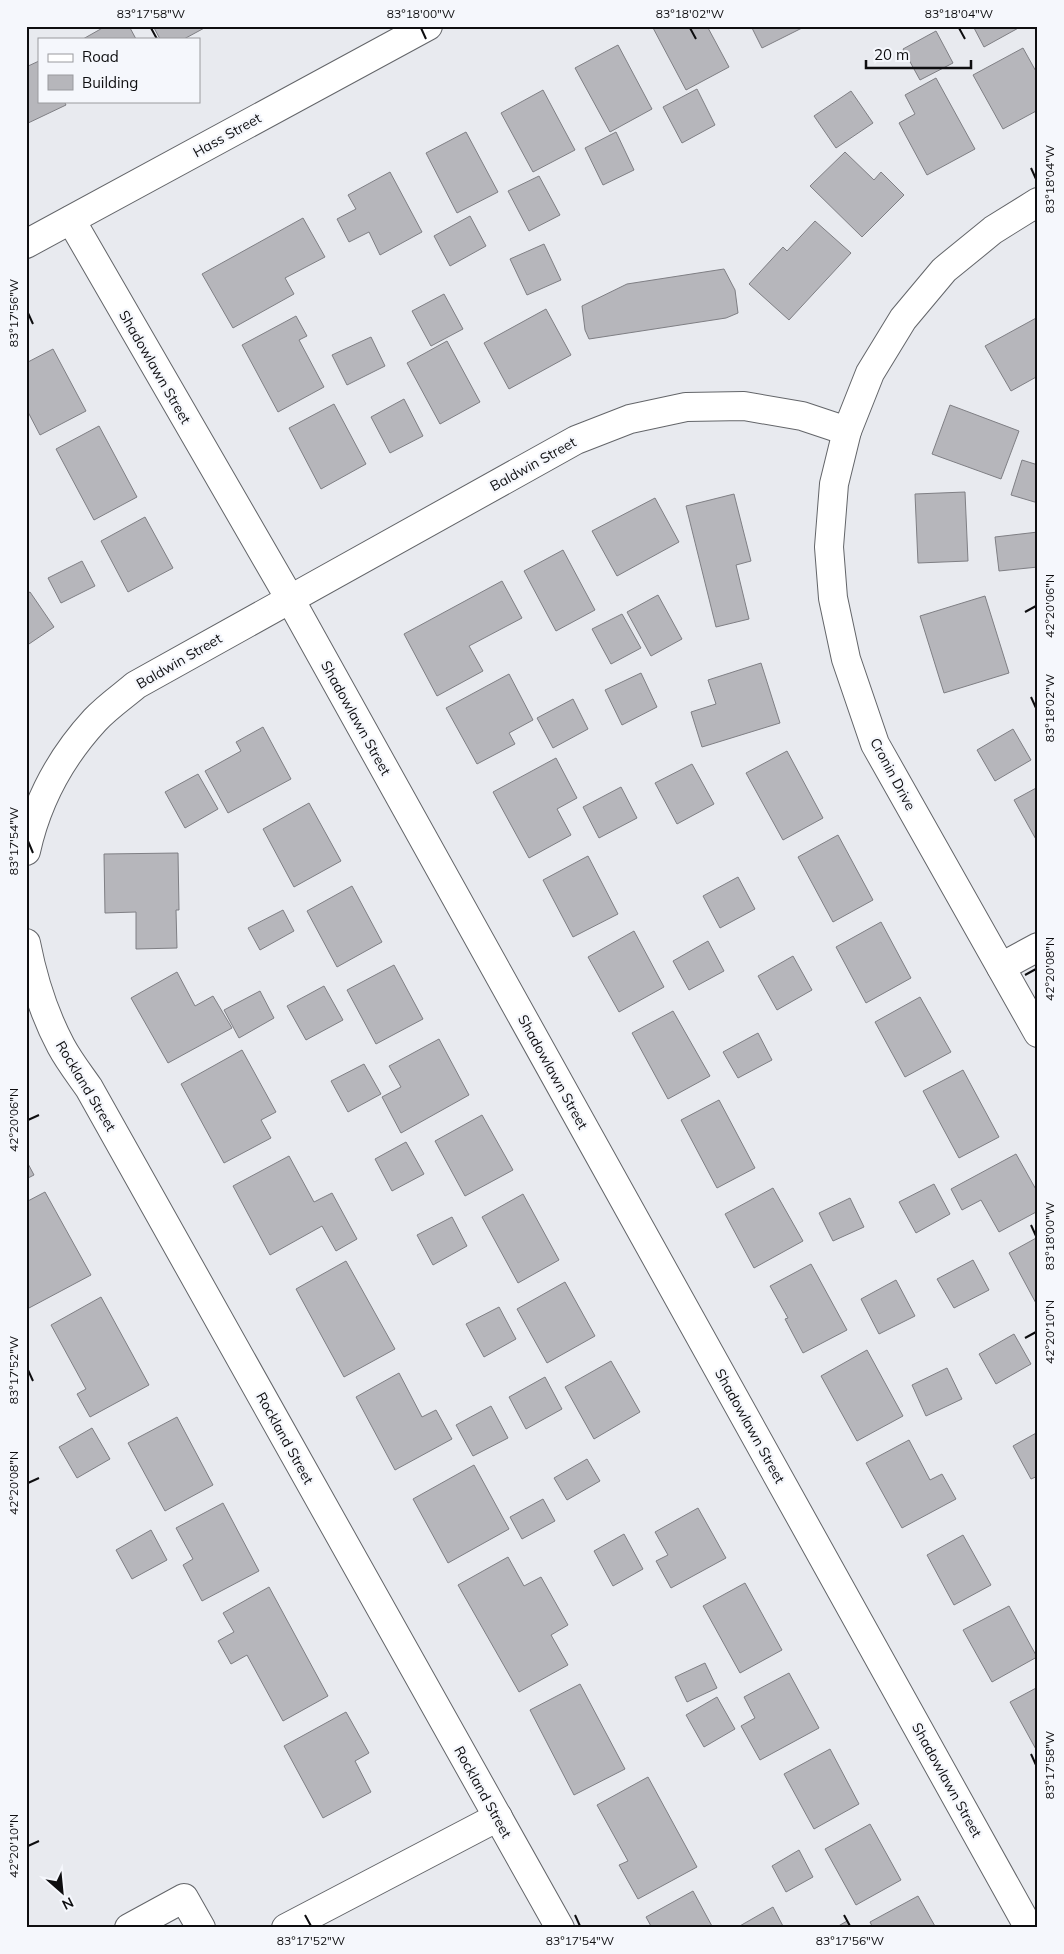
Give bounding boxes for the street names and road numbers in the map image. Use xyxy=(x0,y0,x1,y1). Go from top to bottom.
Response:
street label: Hass Street xyxy=(190,109,264,161)
street label: Shadowlawn Street xyxy=(115,307,195,427)
street label: Baldwin Street xyxy=(487,433,579,495)
street label: Baldwin Street xyxy=(133,629,225,693)
street label: Shadowlawn Street xyxy=(317,658,395,779)
street label: Cronin Drive xyxy=(866,735,920,813)
street label: Shadowlawn Street xyxy=(514,1012,592,1133)
street label: Rockland Street xyxy=(52,1037,120,1135)
street label: Shadowlawn Street xyxy=(711,1366,789,1487)
street label: Rockland Street xyxy=(252,1389,318,1487)
street label: Shadowlawn Street xyxy=(908,1720,986,1841)
street label: Rockland Street xyxy=(450,1743,516,1841)

